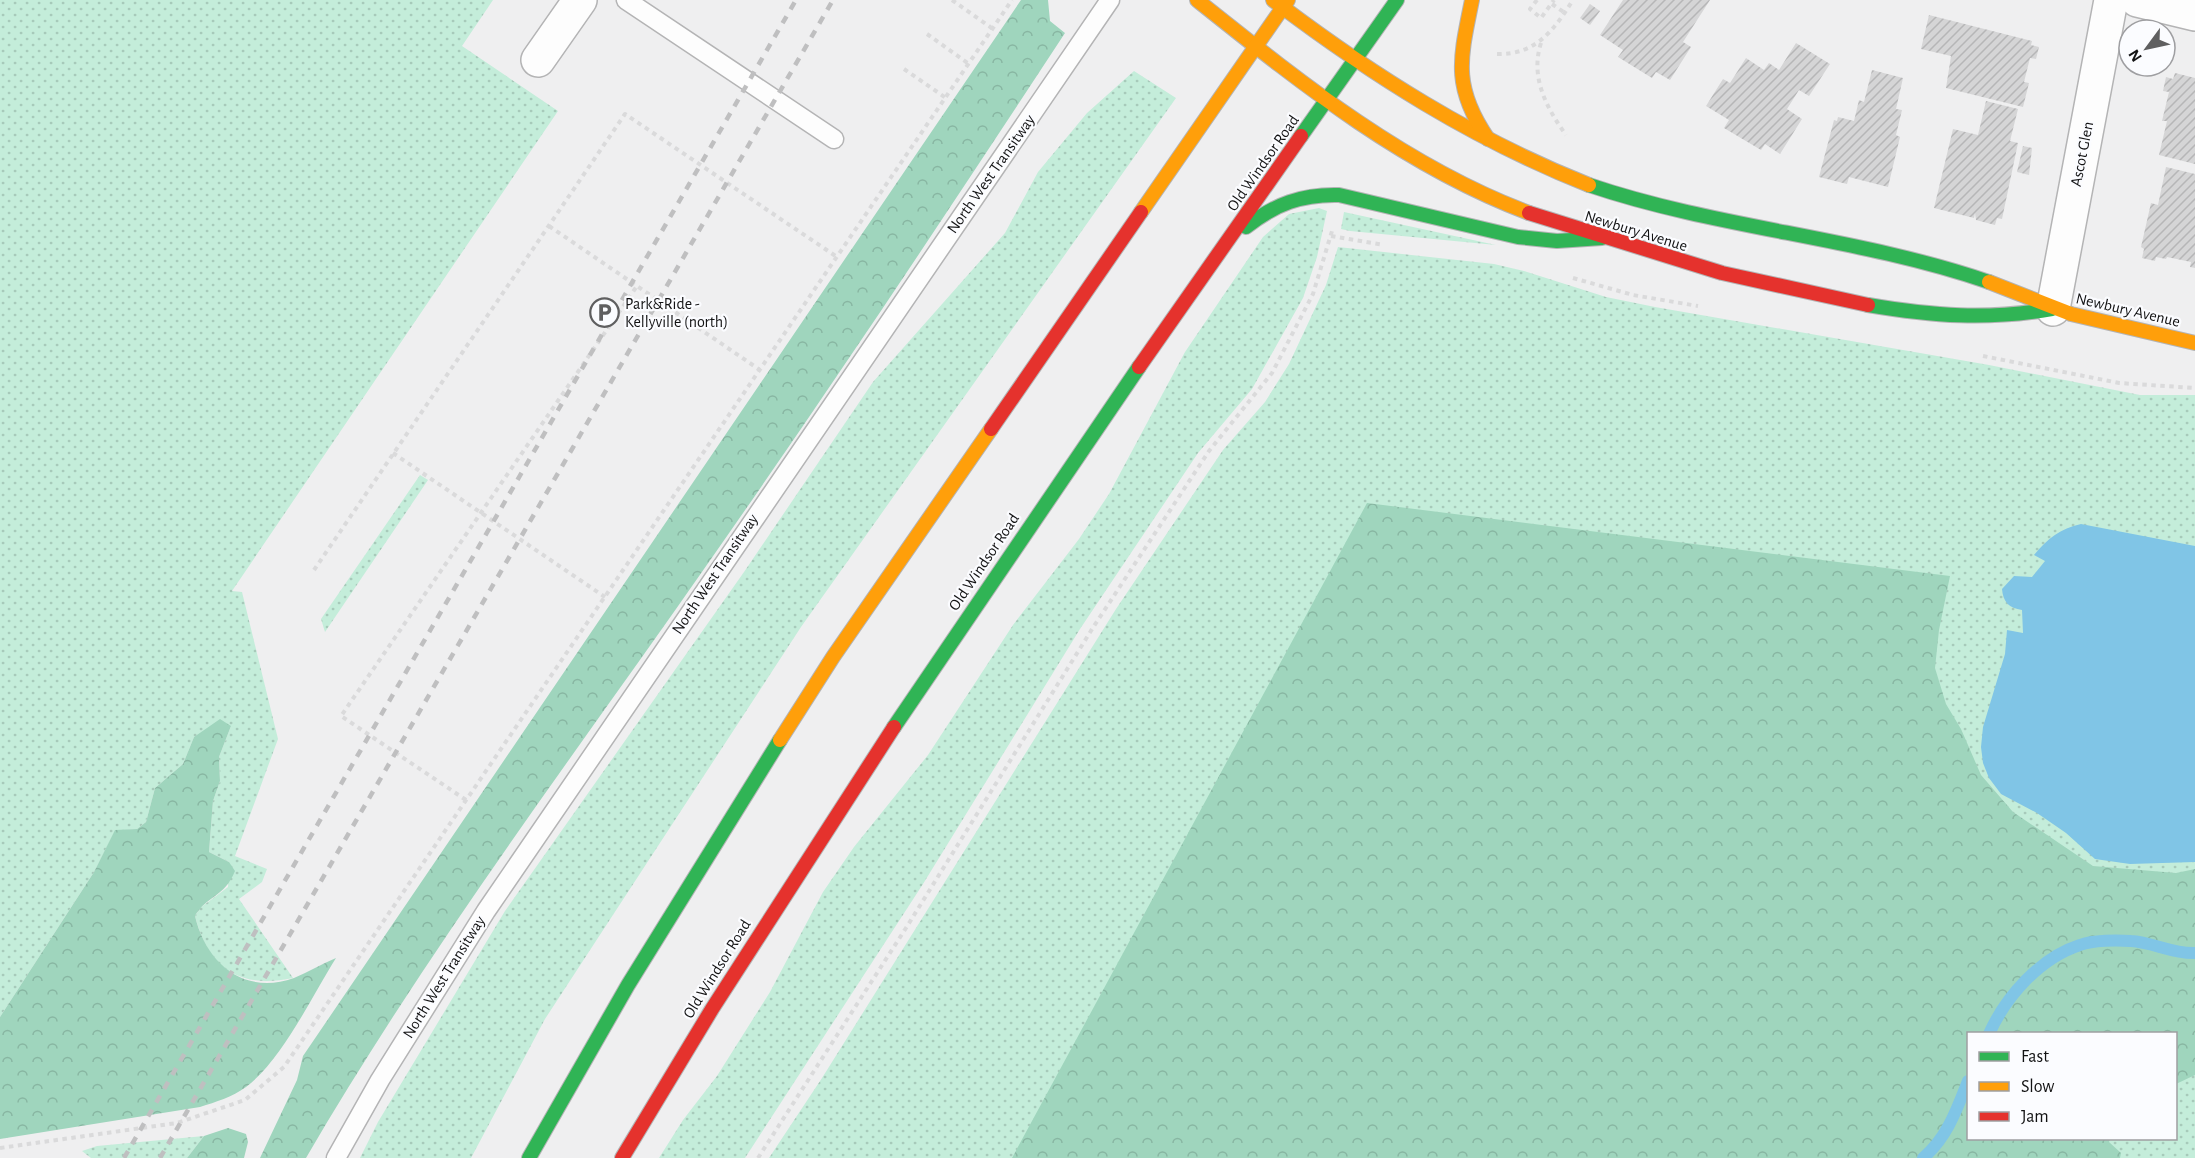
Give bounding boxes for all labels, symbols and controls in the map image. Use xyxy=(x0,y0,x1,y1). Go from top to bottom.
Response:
north arrow xyxy=(2117,18,2177,78)
text: N xyxy=(2126,47,2145,65)
street label: North West Transitway xyxy=(944,112,1039,237)
street label: Old Windsor Road xyxy=(1224,112,1302,214)
street label: Ascot Glen xyxy=(2068,120,2096,188)
street label: Newbury Avenue xyxy=(1582,208,1689,255)
street label: Newbury Avenue xyxy=(2074,290,2182,331)
place label: Park&Ride - Kellyville (north) xyxy=(625,296,728,331)
parking icon: Park&Ride - Kellyville (north) xyxy=(588,297,620,329)
street label: North West Transitway xyxy=(669,511,762,637)
street label: Old Windsor Road xyxy=(946,511,1022,613)
street label: North West Transitway xyxy=(400,913,489,1042)
street label: Old Windsor Road xyxy=(680,917,754,1021)
legend xyxy=(1967,1032,2177,1140)
text: Fast xyxy=(2021,1048,2049,1066)
text: Slow xyxy=(2021,1078,2054,1096)
text: Jam xyxy=(2021,1108,2049,1126)

